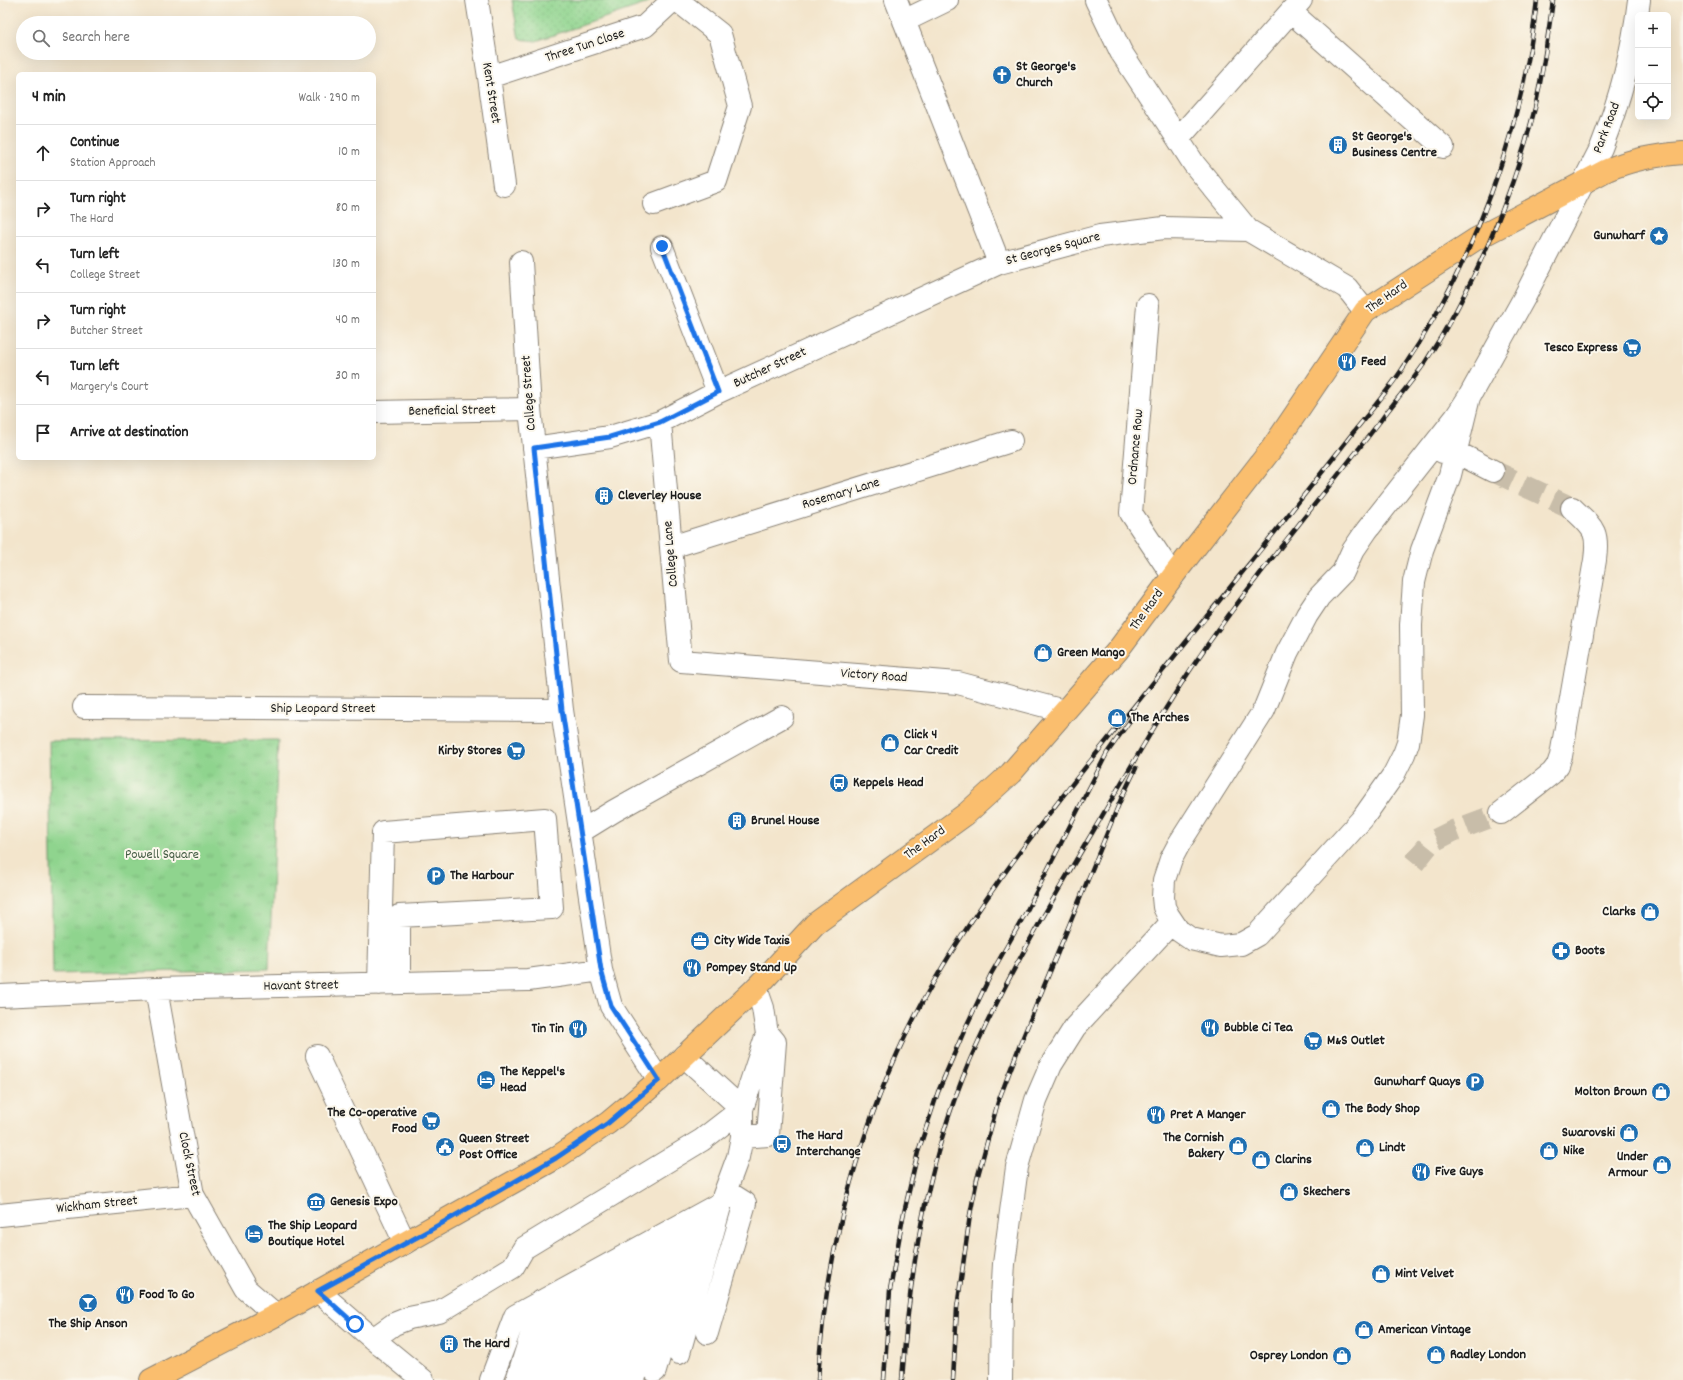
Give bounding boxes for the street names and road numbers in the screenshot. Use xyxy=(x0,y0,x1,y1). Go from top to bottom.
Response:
street label: Three Tun Close xyxy=(543,24,627,68)
street label: Kent Street xyxy=(476,61,506,125)
street label: Park Road xyxy=(1588,100,1626,156)
street label: St Georges Square xyxy=(1004,227,1102,271)
street label: The Hard xyxy=(1362,275,1412,319)
street label: Butcher Street xyxy=(730,342,810,394)
street label: College Street xyxy=(516,355,542,431)
street label: Beneficial Street xyxy=(408,400,496,422)
street label: Ordnance Row xyxy=(1123,408,1149,486)
street label: Rosemary Lane xyxy=(800,473,882,515)
street label: College Lane xyxy=(658,520,684,588)
street label: The Hard xyxy=(1125,585,1169,635)
street label: Victory Road xyxy=(840,664,908,688)
street label: Ship Leopard Street xyxy=(271,699,375,719)
street label: The Hard xyxy=(900,821,950,865)
street label: Havant Street xyxy=(263,975,339,997)
street label: Clock Street xyxy=(172,1130,206,1198)
street label: Wickham Street xyxy=(55,1191,139,1219)

